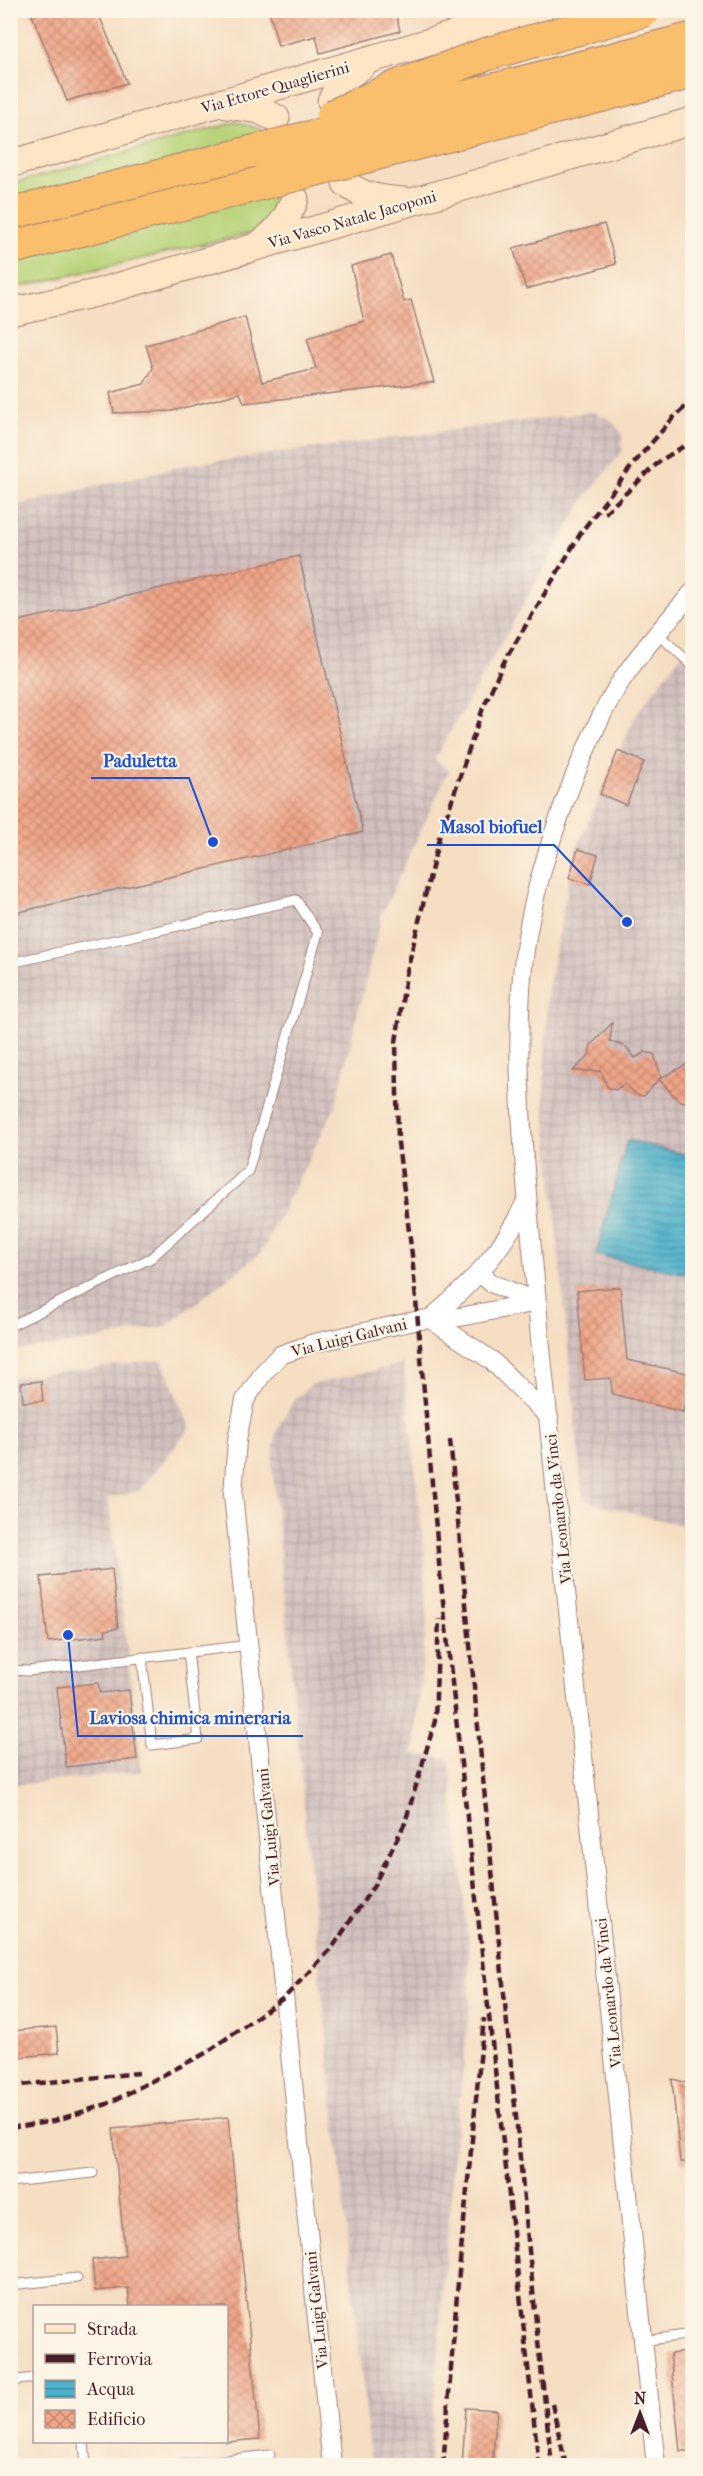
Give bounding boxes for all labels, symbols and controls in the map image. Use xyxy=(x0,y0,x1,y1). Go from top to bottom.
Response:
street label: Via Ettore Quaglierini xyxy=(198,57,352,118)
street label: Via Vasco Natale Jacoponi xyxy=(265,186,439,253)
callout: Paduletta xyxy=(91,742,189,778)
text: Paduletta xyxy=(103,751,178,772)
callout: Masol biofuel xyxy=(427,809,554,845)
text: Masol biofuel xyxy=(439,817,543,838)
street label: Via Luigi Galvani xyxy=(288,1314,409,1361)
street label: Via Leonardo da Vinci xyxy=(541,1433,576,1586)
callout: Laviosa chimica mineraria xyxy=(78,1700,303,1736)
text: Laviosa chimica mineraria xyxy=(89,1708,291,1729)
street label: Via Luigi Galvani xyxy=(253,1767,284,1888)
street label: Via Leonardo da Vinci xyxy=(591,1917,626,2070)
street label: Via Luigi Galvani xyxy=(301,2250,332,2371)
legend xyxy=(33,2305,228,2443)
text: Strada xyxy=(87,2319,138,2340)
text: Ferrovia xyxy=(87,2349,153,2370)
text: Acqua xyxy=(86,2379,135,2400)
north arrow xyxy=(610,2383,670,2443)
text: N xyxy=(634,2389,647,2408)
text: Edificio xyxy=(87,2409,145,2430)

